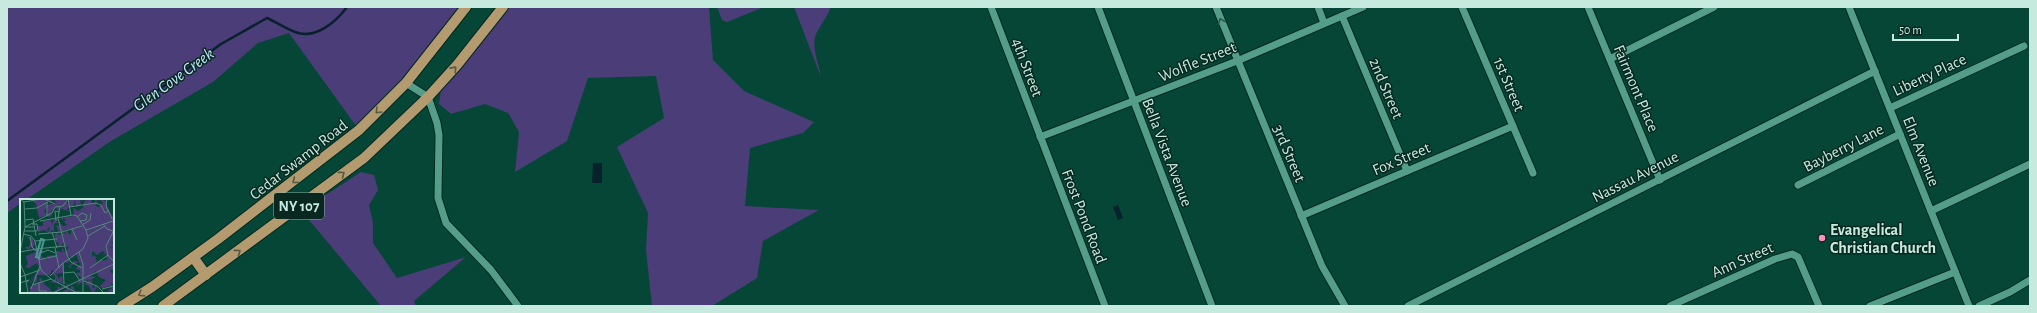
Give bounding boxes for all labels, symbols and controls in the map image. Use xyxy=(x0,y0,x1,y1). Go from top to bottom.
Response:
scale bar xyxy=(1893,16,1958,42)
one-way arrow xyxy=(1218,17,1226,24)
text: 50 m xyxy=(1899,24,1922,36)
street label: 4th Street xyxy=(1009,36,1046,99)
street label: Wolfle Street xyxy=(1156,39,1238,85)
street label: Fairmont Place xyxy=(1611,43,1662,134)
water label: Glen Cove Creek xyxy=(130,44,217,114)
street label: Liberty Place xyxy=(1890,51,1969,100)
street label: 1st Street xyxy=(1491,55,1528,114)
street label: 2nd Street xyxy=(1366,56,1406,121)
one-way arrow xyxy=(449,66,456,73)
street label: Bella Vista Avenue xyxy=(1139,96,1195,209)
one-way arrow xyxy=(375,106,383,114)
street label: Elm Avenue xyxy=(1900,114,1942,189)
street label: Cedar Swamp Road xyxy=(247,117,350,203)
street label: Bayberry Lane xyxy=(1801,121,1887,176)
street label: 3rd Street xyxy=(1270,122,1308,184)
street label: Fox Street xyxy=(1370,140,1433,178)
street label: Nassau Avenue xyxy=(1590,148,1681,206)
street label: Frost Pond Road xyxy=(1059,167,1109,266)
one-way arrow xyxy=(338,172,345,179)
one-way arrow xyxy=(292,176,299,183)
road number: NY 107 xyxy=(274,193,324,219)
inset map xyxy=(20,199,114,293)
place label: Evangelical Christian Church xyxy=(1830,222,1936,256)
marker: Evangelical Christian Church xyxy=(1817,233,1827,243)
street label: Ann Street xyxy=(1709,239,1776,281)
one-way arrow xyxy=(233,249,240,256)
one-way arrow xyxy=(138,289,145,297)

